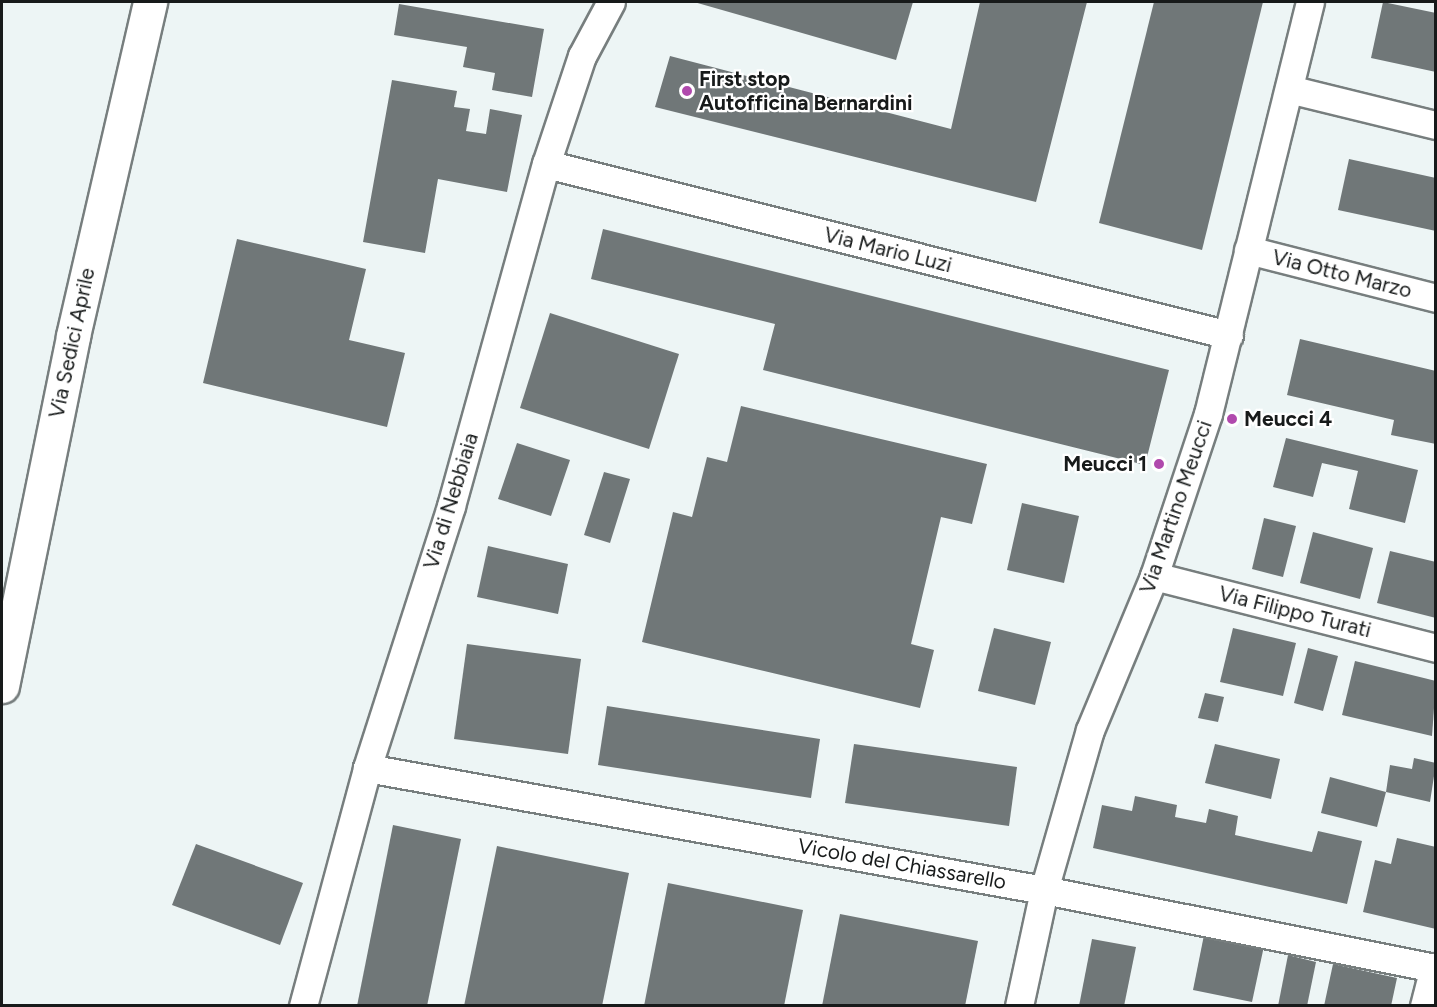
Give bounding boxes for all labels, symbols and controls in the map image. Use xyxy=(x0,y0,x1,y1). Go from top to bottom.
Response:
place label: First stop Autofficina Bernardini xyxy=(699,66,912,116)
marker: First stop Autofficina Bernardini xyxy=(680,84,694,98)
street label: Via Mario Luzi xyxy=(821,222,955,278)
street label: Via Otto Marzo xyxy=(1270,244,1414,304)
street label: Via Sedici Aprile xyxy=(44,266,100,420)
place label: Meucci 4 xyxy=(1244,406,1332,432)
marker: Meucci 4 xyxy=(1225,412,1239,426)
street label: Via Martino Meucci xyxy=(1135,417,1217,597)
street label: Via di Nebbiaia xyxy=(418,430,484,572)
place label: Meucci 1 xyxy=(1063,451,1147,477)
marker: Meucci 1 xyxy=(1152,457,1166,471)
street label: Via Filippo Turati xyxy=(1216,581,1374,643)
street label: Vicolo del Chiassarello xyxy=(796,833,1008,895)

